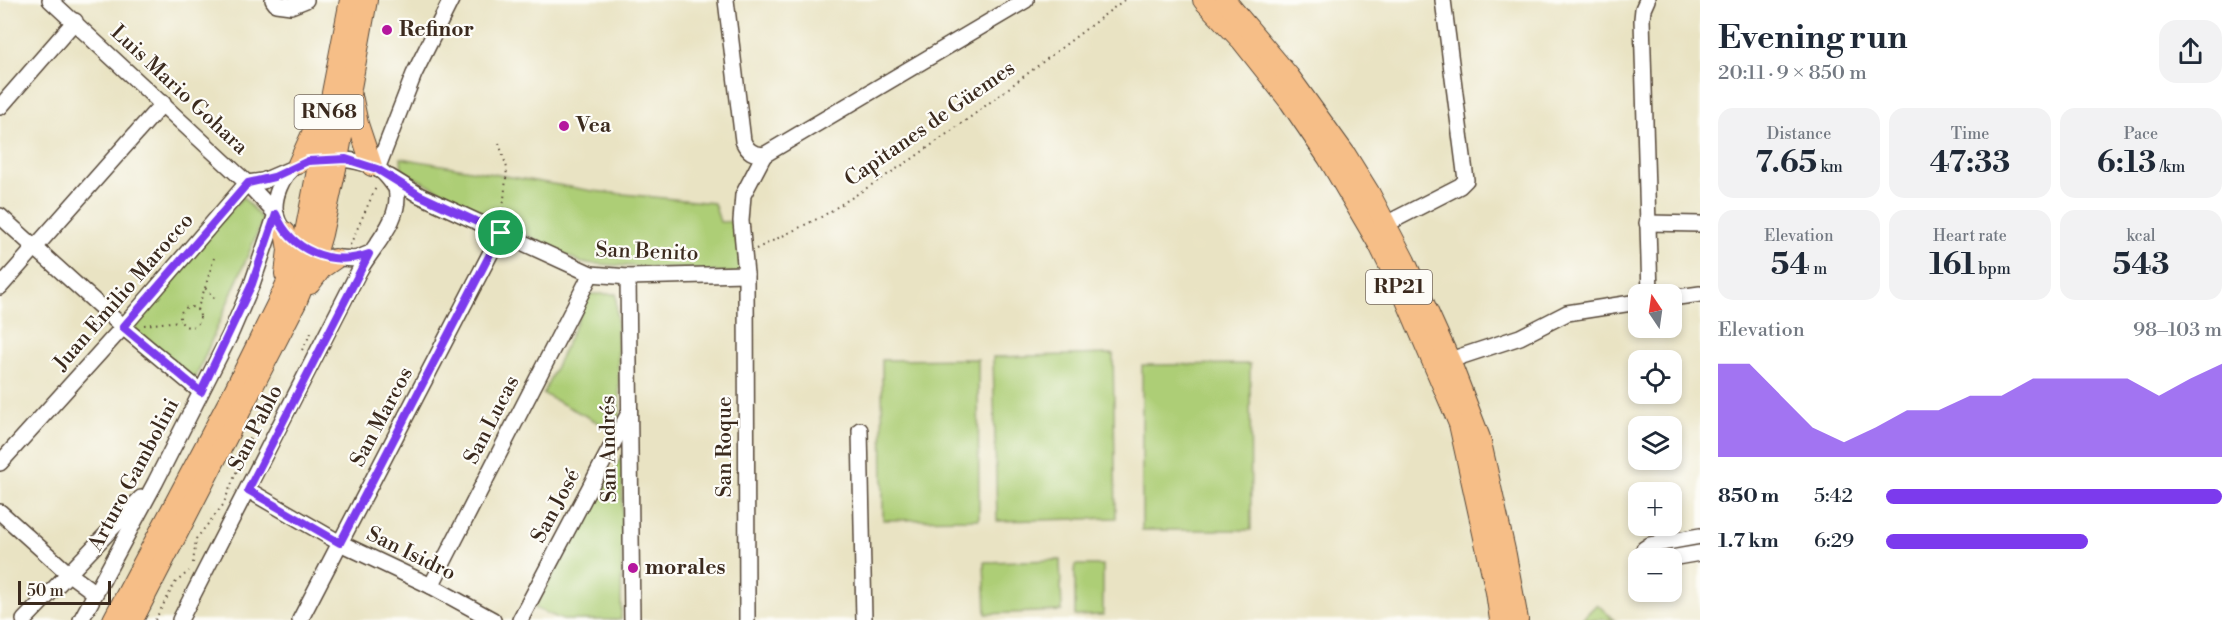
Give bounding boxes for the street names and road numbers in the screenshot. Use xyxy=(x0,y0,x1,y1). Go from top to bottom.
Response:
street label: Luis Mario Gohara xyxy=(105,20,253,160)
street label: Capitanes de Güemes xyxy=(840,55,1020,193)
road number: RN68 xyxy=(294,95,364,129)
street label: Juan Emilio Marocco xyxy=(48,208,200,377)
street label: San Benito xyxy=(595,237,699,267)
road number: RP21 xyxy=(1366,270,1432,304)
street label: San Marcos xyxy=(345,363,419,471)
street label: San Lucas xyxy=(459,371,525,469)
street label: San Pablo xyxy=(223,380,289,476)
street label: Arturo Gambolini xyxy=(82,394,185,557)
street label: San Andrés xyxy=(595,395,623,503)
street label: San Roque xyxy=(712,396,738,498)
street label: San José xyxy=(526,465,586,547)
street label: San Isidro xyxy=(362,521,460,587)

